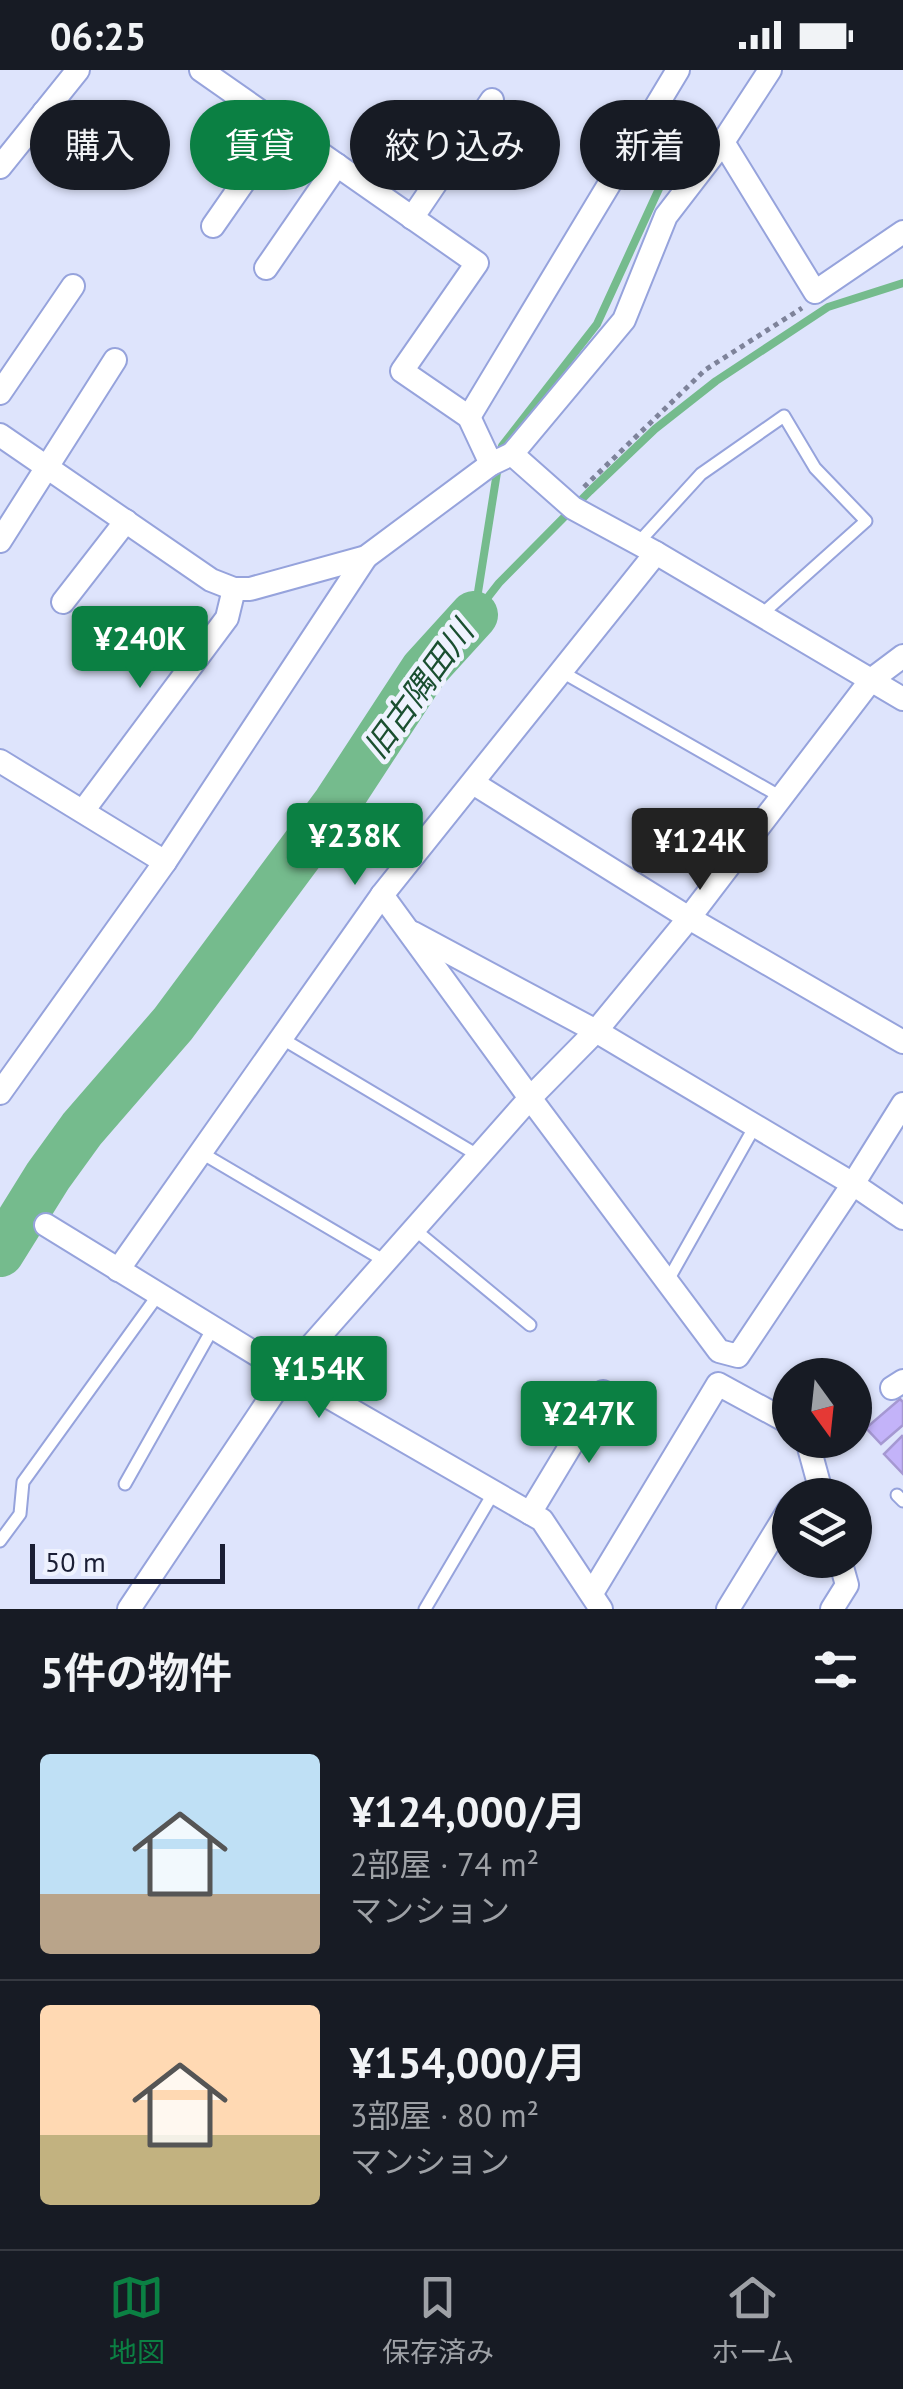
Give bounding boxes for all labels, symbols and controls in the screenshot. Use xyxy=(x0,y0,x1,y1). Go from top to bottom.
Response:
text: 06:25 xyxy=(50,11,146,60)
chip: 購入 xyxy=(30,100,170,190)
chip: 賃貸 xyxy=(190,100,330,190)
chip: 絞り込み xyxy=(350,100,560,190)
chip: 新着 xyxy=(580,100,720,190)
pin: ¥240K xyxy=(70,606,210,691)
water label: 旧古隅田川 xyxy=(354,610,484,766)
text: ¥240K xyxy=(94,617,186,659)
pin: ¥238K xyxy=(285,803,425,888)
pin: ¥124K xyxy=(630,808,770,893)
text: ¥238K xyxy=(309,814,401,856)
text: ¥124K xyxy=(654,819,746,861)
pin: ¥154K xyxy=(249,1336,389,1421)
text: ¥154K xyxy=(273,1347,365,1389)
north arrow xyxy=(772,1358,872,1458)
map controls xyxy=(772,1358,872,1578)
pin: ¥247K xyxy=(519,1381,659,1466)
text: ¥247K xyxy=(543,1392,635,1434)
button: layers xyxy=(772,1478,872,1578)
scale bar xyxy=(30,1539,225,1584)
text: 50 m xyxy=(45,1543,106,1580)
icon: filters xyxy=(808,1642,863,1697)
text: 5件の物件 xyxy=(40,1645,232,1700)
text: ¥124,000/月 xyxy=(350,1784,586,1839)
icon: home xyxy=(120,1794,240,1914)
text: 2部屋 · 74 m² xyxy=(350,1843,539,1885)
text: マンション xyxy=(350,1889,510,1931)
text: ¥154,000/月 xyxy=(350,2035,586,2090)
icon: home xyxy=(120,2045,240,2165)
text: 3部屋 · 80 m² xyxy=(350,2094,539,2136)
text: マンション xyxy=(350,2140,510,2182)
tab: 地図 xyxy=(109,2270,165,2370)
tab: 保存済み xyxy=(382,2270,494,2370)
tab: ホーム xyxy=(711,2270,794,2370)

